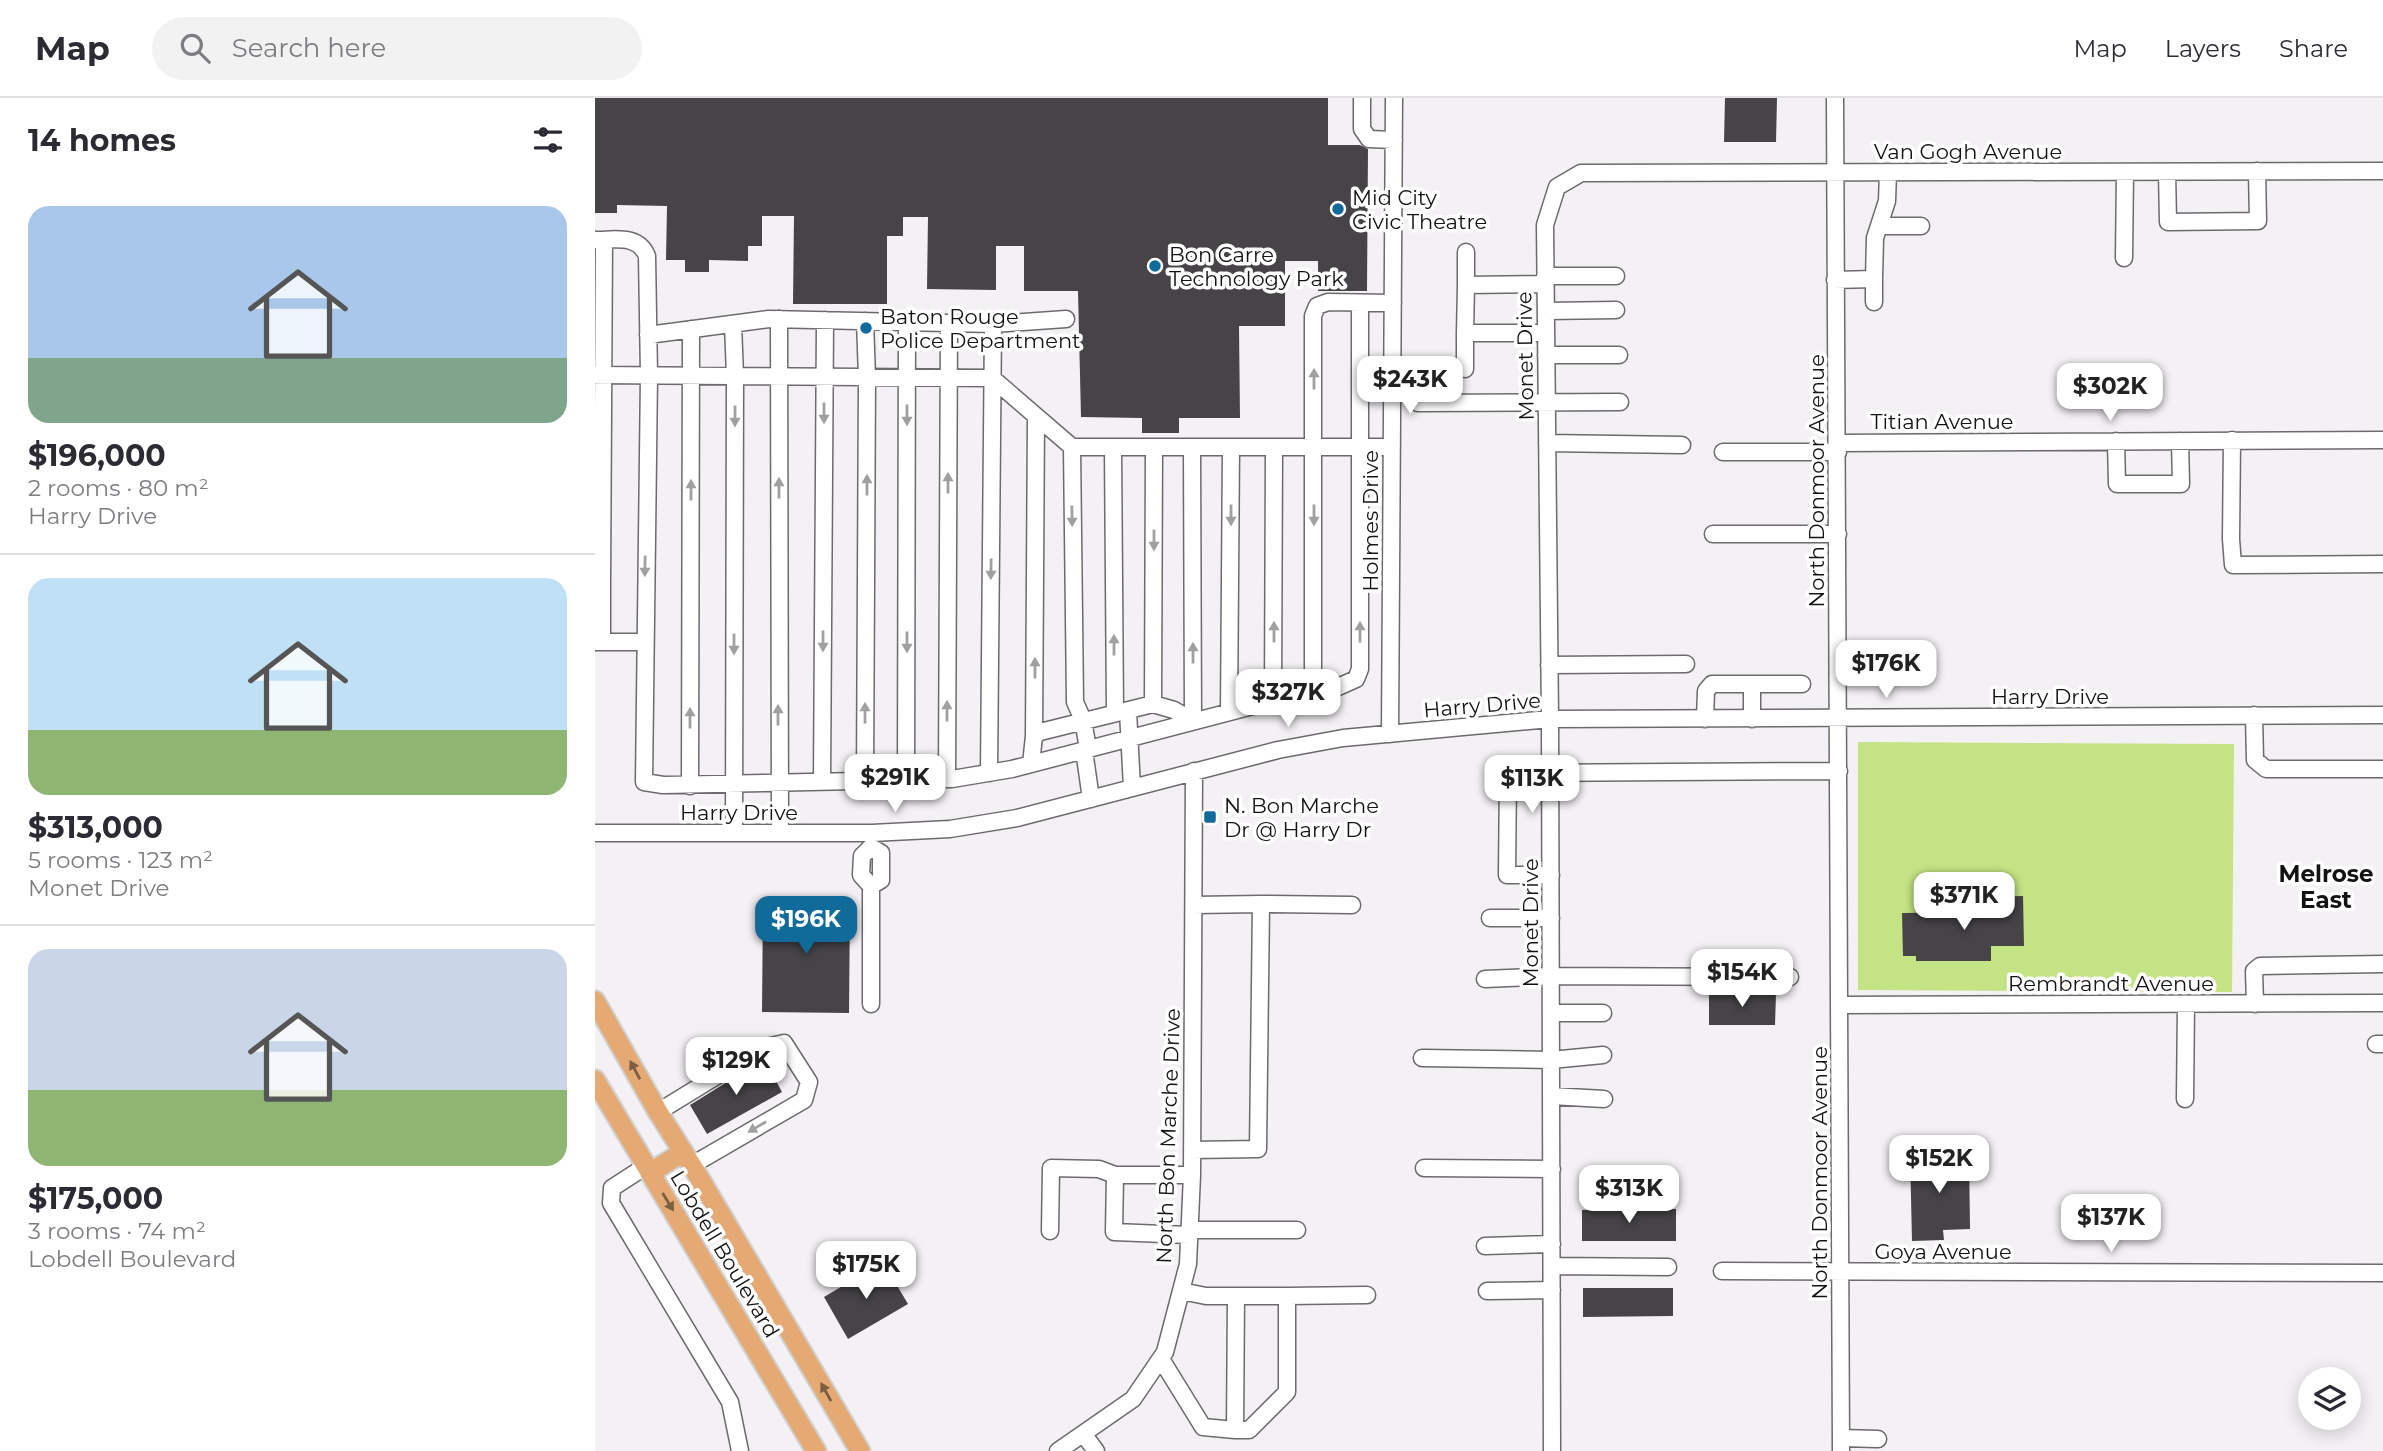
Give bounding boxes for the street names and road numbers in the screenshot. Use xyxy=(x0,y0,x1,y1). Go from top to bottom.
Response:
street label: Van Gogh Avenue xyxy=(1874,139,2062,164)
street label: Monet Drive xyxy=(1511,291,1539,421)
street label: North Donmoor Avenue xyxy=(1804,354,1829,608)
street label: Titian Avenue xyxy=(1870,409,2014,434)
street label: Holmes Drive xyxy=(1358,450,1383,592)
street label: Harry Drive xyxy=(1991,684,2109,709)
street label: Harry Drive xyxy=(1422,687,1542,723)
street label: Harry Drive xyxy=(680,800,798,825)
street label: Monet Drive xyxy=(1518,858,1543,988)
street label: Rembrandt Avenue xyxy=(2008,971,2214,996)
street label: North Bon Marche Drive xyxy=(1151,1008,1185,1264)
street label: North Donmoor Avenue xyxy=(1807,1046,1832,1300)
street label: Lobdell Boulevard xyxy=(665,1166,785,1342)
street label: Goya Avenue xyxy=(1874,1239,2012,1264)

